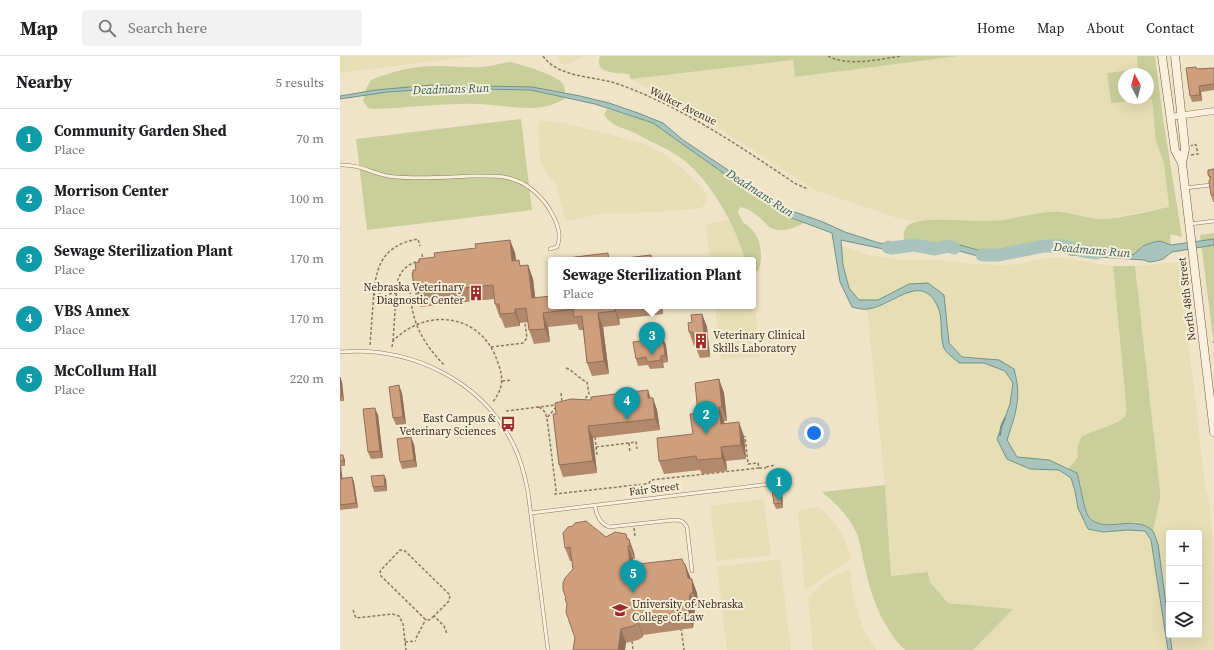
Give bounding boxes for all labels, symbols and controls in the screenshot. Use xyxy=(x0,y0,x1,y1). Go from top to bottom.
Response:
search box xyxy=(82,10,362,46)
text: Map xyxy=(20,15,58,41)
icon: search xyxy=(96,17,118,39)
text: Search here xyxy=(128,17,207,38)
text: Home xyxy=(977,18,1015,38)
text: Map xyxy=(1037,18,1064,38)
text: About xyxy=(1086,18,1124,38)
text: Contact xyxy=(1146,18,1194,38)
north arrow xyxy=(1118,68,1154,104)
text: Nearby xyxy=(16,70,72,94)
text: 5 results xyxy=(276,74,324,91)
water label: Deadmans Run xyxy=(411,80,490,98)
street label: Walker Avenue xyxy=(647,83,720,129)
text: Community Garden Shed xyxy=(54,120,227,141)
text: 1 xyxy=(25,130,33,147)
text: 70 m xyxy=(296,130,324,147)
text: Place xyxy=(54,141,85,158)
water label: Deadmans Run xyxy=(723,165,797,221)
text: Morrison Center xyxy=(54,180,168,201)
text: 2 xyxy=(25,190,33,207)
text: 100 m xyxy=(290,190,324,207)
text: Place xyxy=(54,201,85,218)
water label: Deadmans Run xyxy=(1052,239,1131,261)
text: Sewage Sterilization Plant xyxy=(54,240,233,261)
text: 3 xyxy=(25,250,33,267)
text: 170 m xyxy=(290,250,324,267)
street label: North 48th Street xyxy=(1174,256,1200,342)
popup xyxy=(548,257,756,309)
text: Place xyxy=(54,261,85,278)
text: Sewage Sterilization Plant xyxy=(563,264,741,285)
place label: Nebraska Veterinary Diagnostic Center xyxy=(364,280,464,308)
building icon: Nebraska Veterinary Diagnostic Center xyxy=(467,284,485,302)
text: Place xyxy=(563,285,594,302)
text: VBS Annex xyxy=(54,300,130,321)
text: 4 xyxy=(25,310,33,327)
text: 170 m xyxy=(290,310,324,327)
text: Place xyxy=(54,321,85,338)
pin: 3 xyxy=(639,322,665,355)
place label: Veterinary Clinical Skills Laboratory xyxy=(713,328,805,356)
building icon: Veterinary Clinical Skills Laboratory xyxy=(692,332,710,350)
text: McCollum Hall xyxy=(54,360,157,381)
text: 5 xyxy=(25,370,33,387)
text: 220 m xyxy=(290,370,324,387)
text: Place xyxy=(54,381,85,398)
pin: 4 xyxy=(614,387,640,420)
pin: 2 xyxy=(693,401,719,434)
place label: East Campus & Veterinary Sciences xyxy=(399,411,496,439)
bus stop icon: East Campus & Veterinary Sciences xyxy=(499,415,517,433)
your location xyxy=(804,423,824,443)
pin: 1 xyxy=(766,468,792,501)
street label: Fair Street xyxy=(628,478,680,500)
map controls xyxy=(1166,530,1202,638)
button: + xyxy=(1166,530,1202,566)
pin: 5 xyxy=(620,560,646,593)
button: − xyxy=(1166,566,1202,602)
place label: University of Nebraska College of Law xyxy=(632,597,744,625)
school or university icon: University of Nebraska College of Law xyxy=(611,601,629,619)
button: layers xyxy=(1166,602,1202,638)

